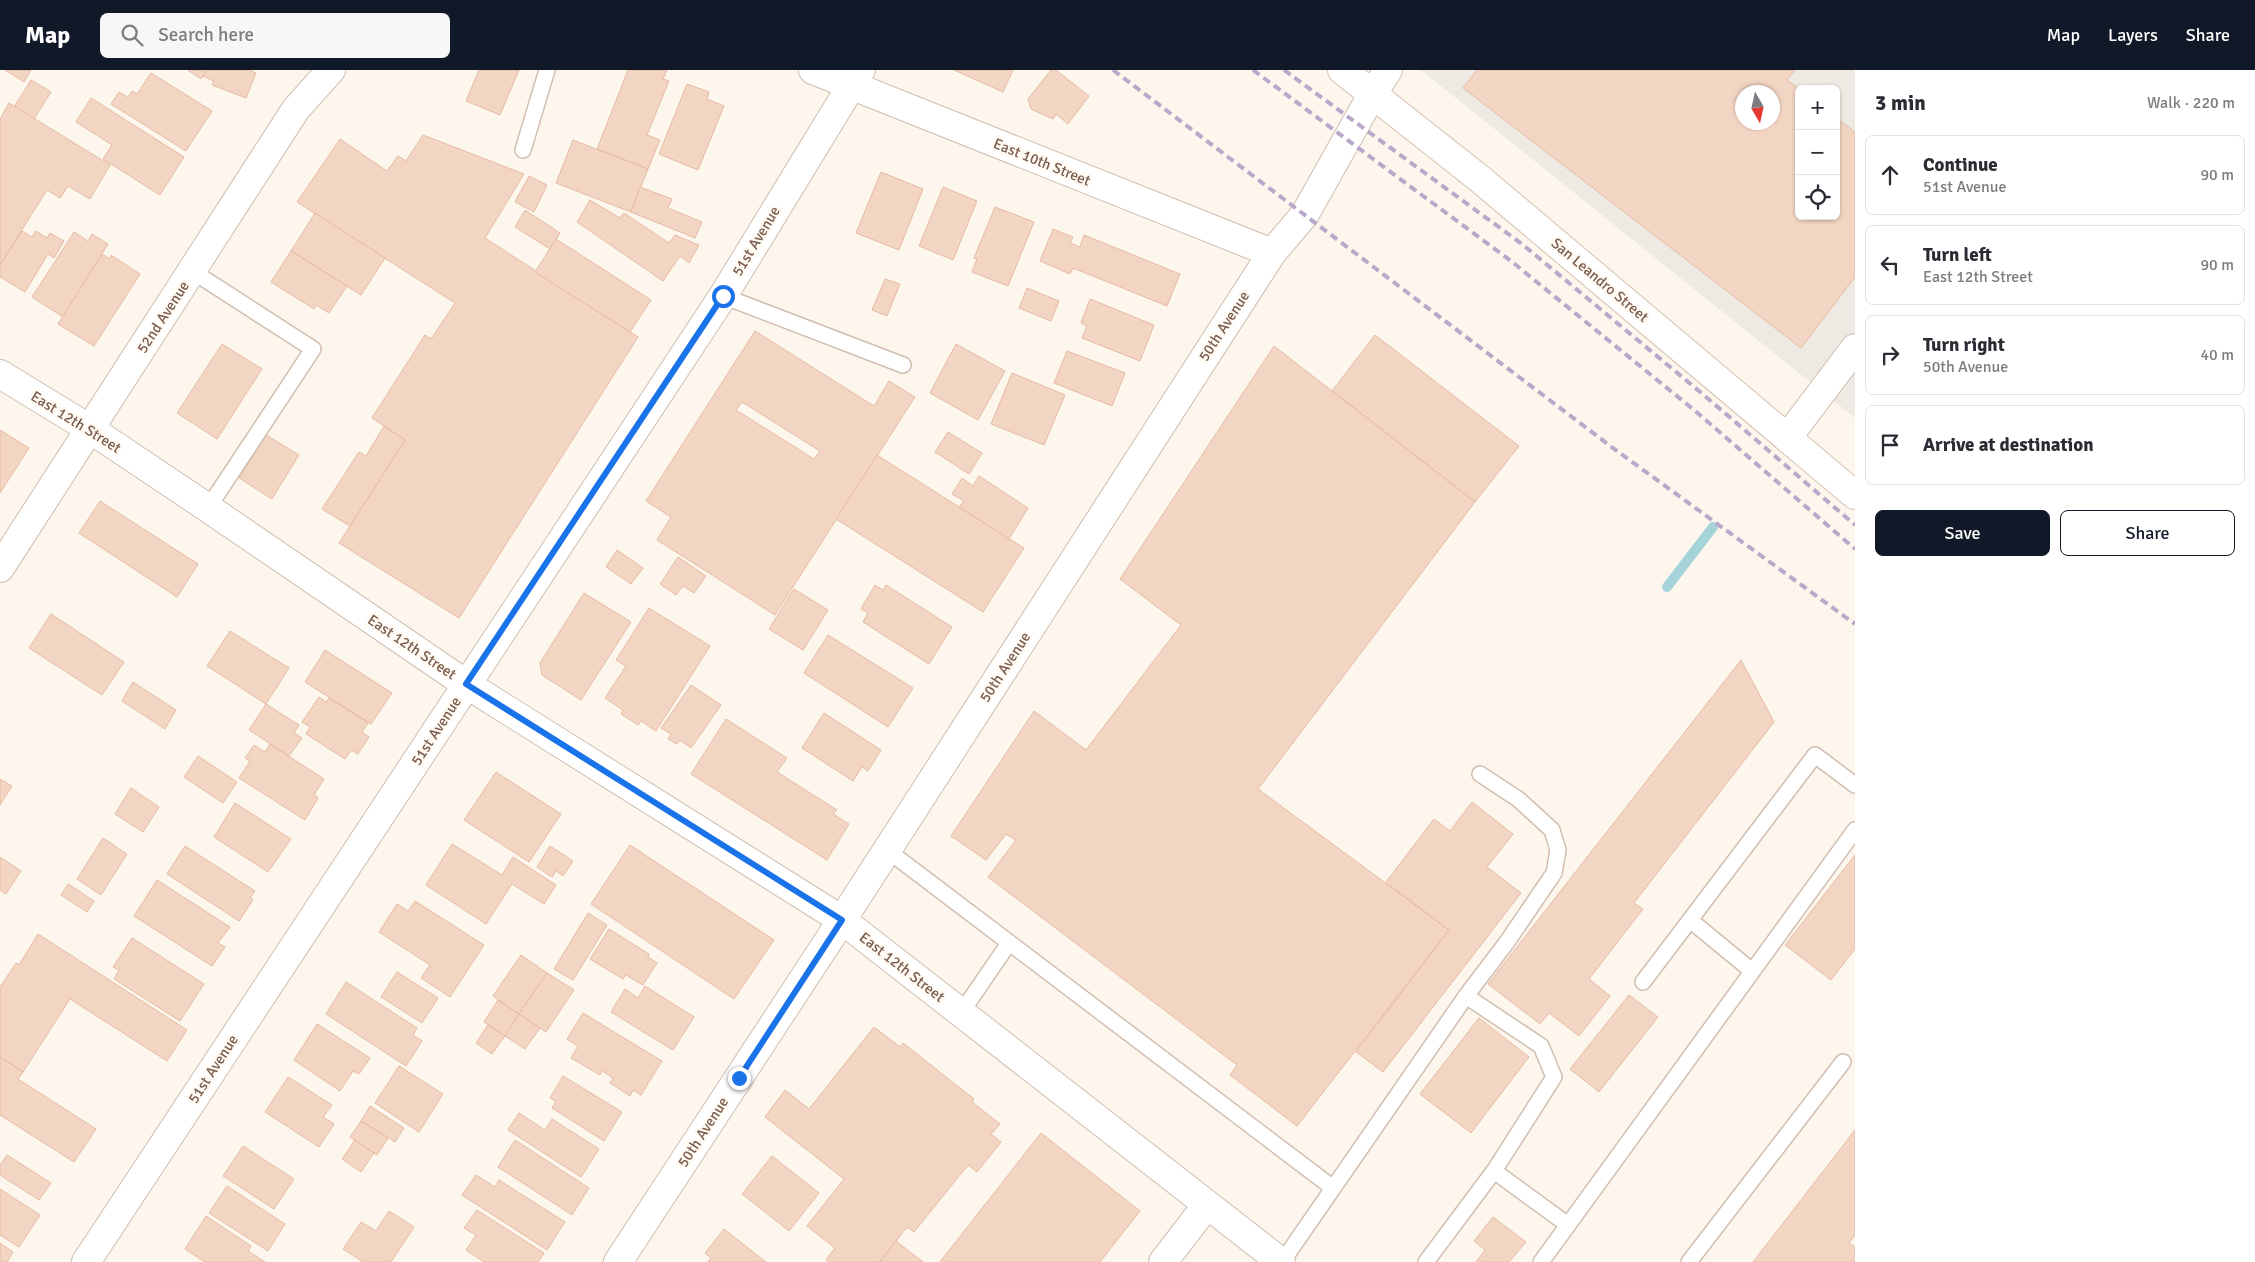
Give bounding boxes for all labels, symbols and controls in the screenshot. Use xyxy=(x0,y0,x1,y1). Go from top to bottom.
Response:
search box xyxy=(100,13,450,58)
text: Map xyxy=(25,20,70,50)
icon: search xyxy=(118,21,146,49)
text: Search here xyxy=(158,23,254,47)
text: Map xyxy=(2047,24,2080,46)
text: Layers xyxy=(2108,24,2158,46)
text: Share xyxy=(2186,24,2230,46)
north arrow xyxy=(1735,85,1780,130)
map controls xyxy=(1795,85,1840,220)
button: + xyxy=(1795,85,1840,130)
text: 3 min xyxy=(1875,90,1926,116)
text: Walk · 220 m xyxy=(2147,93,2235,113)
button: − xyxy=(1795,130,1840,175)
street label: East 10th Street xyxy=(991,134,1093,190)
text: Continue xyxy=(1923,153,1998,177)
icon: ahead xyxy=(1876,161,1904,189)
text: 90 m xyxy=(2200,165,2234,185)
button: locate xyxy=(1795,175,1840,220)
text: 51st Avenue xyxy=(1923,177,2006,197)
street label: 51st Avenue xyxy=(728,203,784,279)
street label: San Leandro Street xyxy=(1548,234,1652,326)
text: Turn left xyxy=(1923,243,1992,267)
icon: left xyxy=(1876,251,1904,279)
text: 90 m xyxy=(2200,255,2234,275)
text: East 12th Street xyxy=(1923,267,2033,287)
street label: 52nd Avenue xyxy=(133,277,193,357)
route start xyxy=(712,285,735,308)
street label: 50th Avenue xyxy=(1195,288,1253,364)
text: Turn right xyxy=(1923,333,2005,357)
icon: right xyxy=(1876,341,1904,369)
text: 40 m xyxy=(2200,345,2234,365)
text: 50th Avenue xyxy=(1923,357,2008,377)
street label: East 12th Street xyxy=(28,387,124,457)
icon: arrive xyxy=(1876,431,1904,459)
text: Arrive at destination xyxy=(1923,433,2094,457)
button: Save xyxy=(1875,510,2050,556)
button: Share xyxy=(2060,510,2235,556)
street label: East 12th Street xyxy=(364,611,460,683)
street label: 50th Avenue xyxy=(976,629,1034,705)
street label: 51st Avenue xyxy=(407,693,465,769)
street label: East 12th Street xyxy=(856,928,948,1006)
street label: 51st Avenue xyxy=(184,1031,242,1107)
route end xyxy=(728,1067,751,1090)
street label: 50th Avenue xyxy=(674,1094,732,1170)

